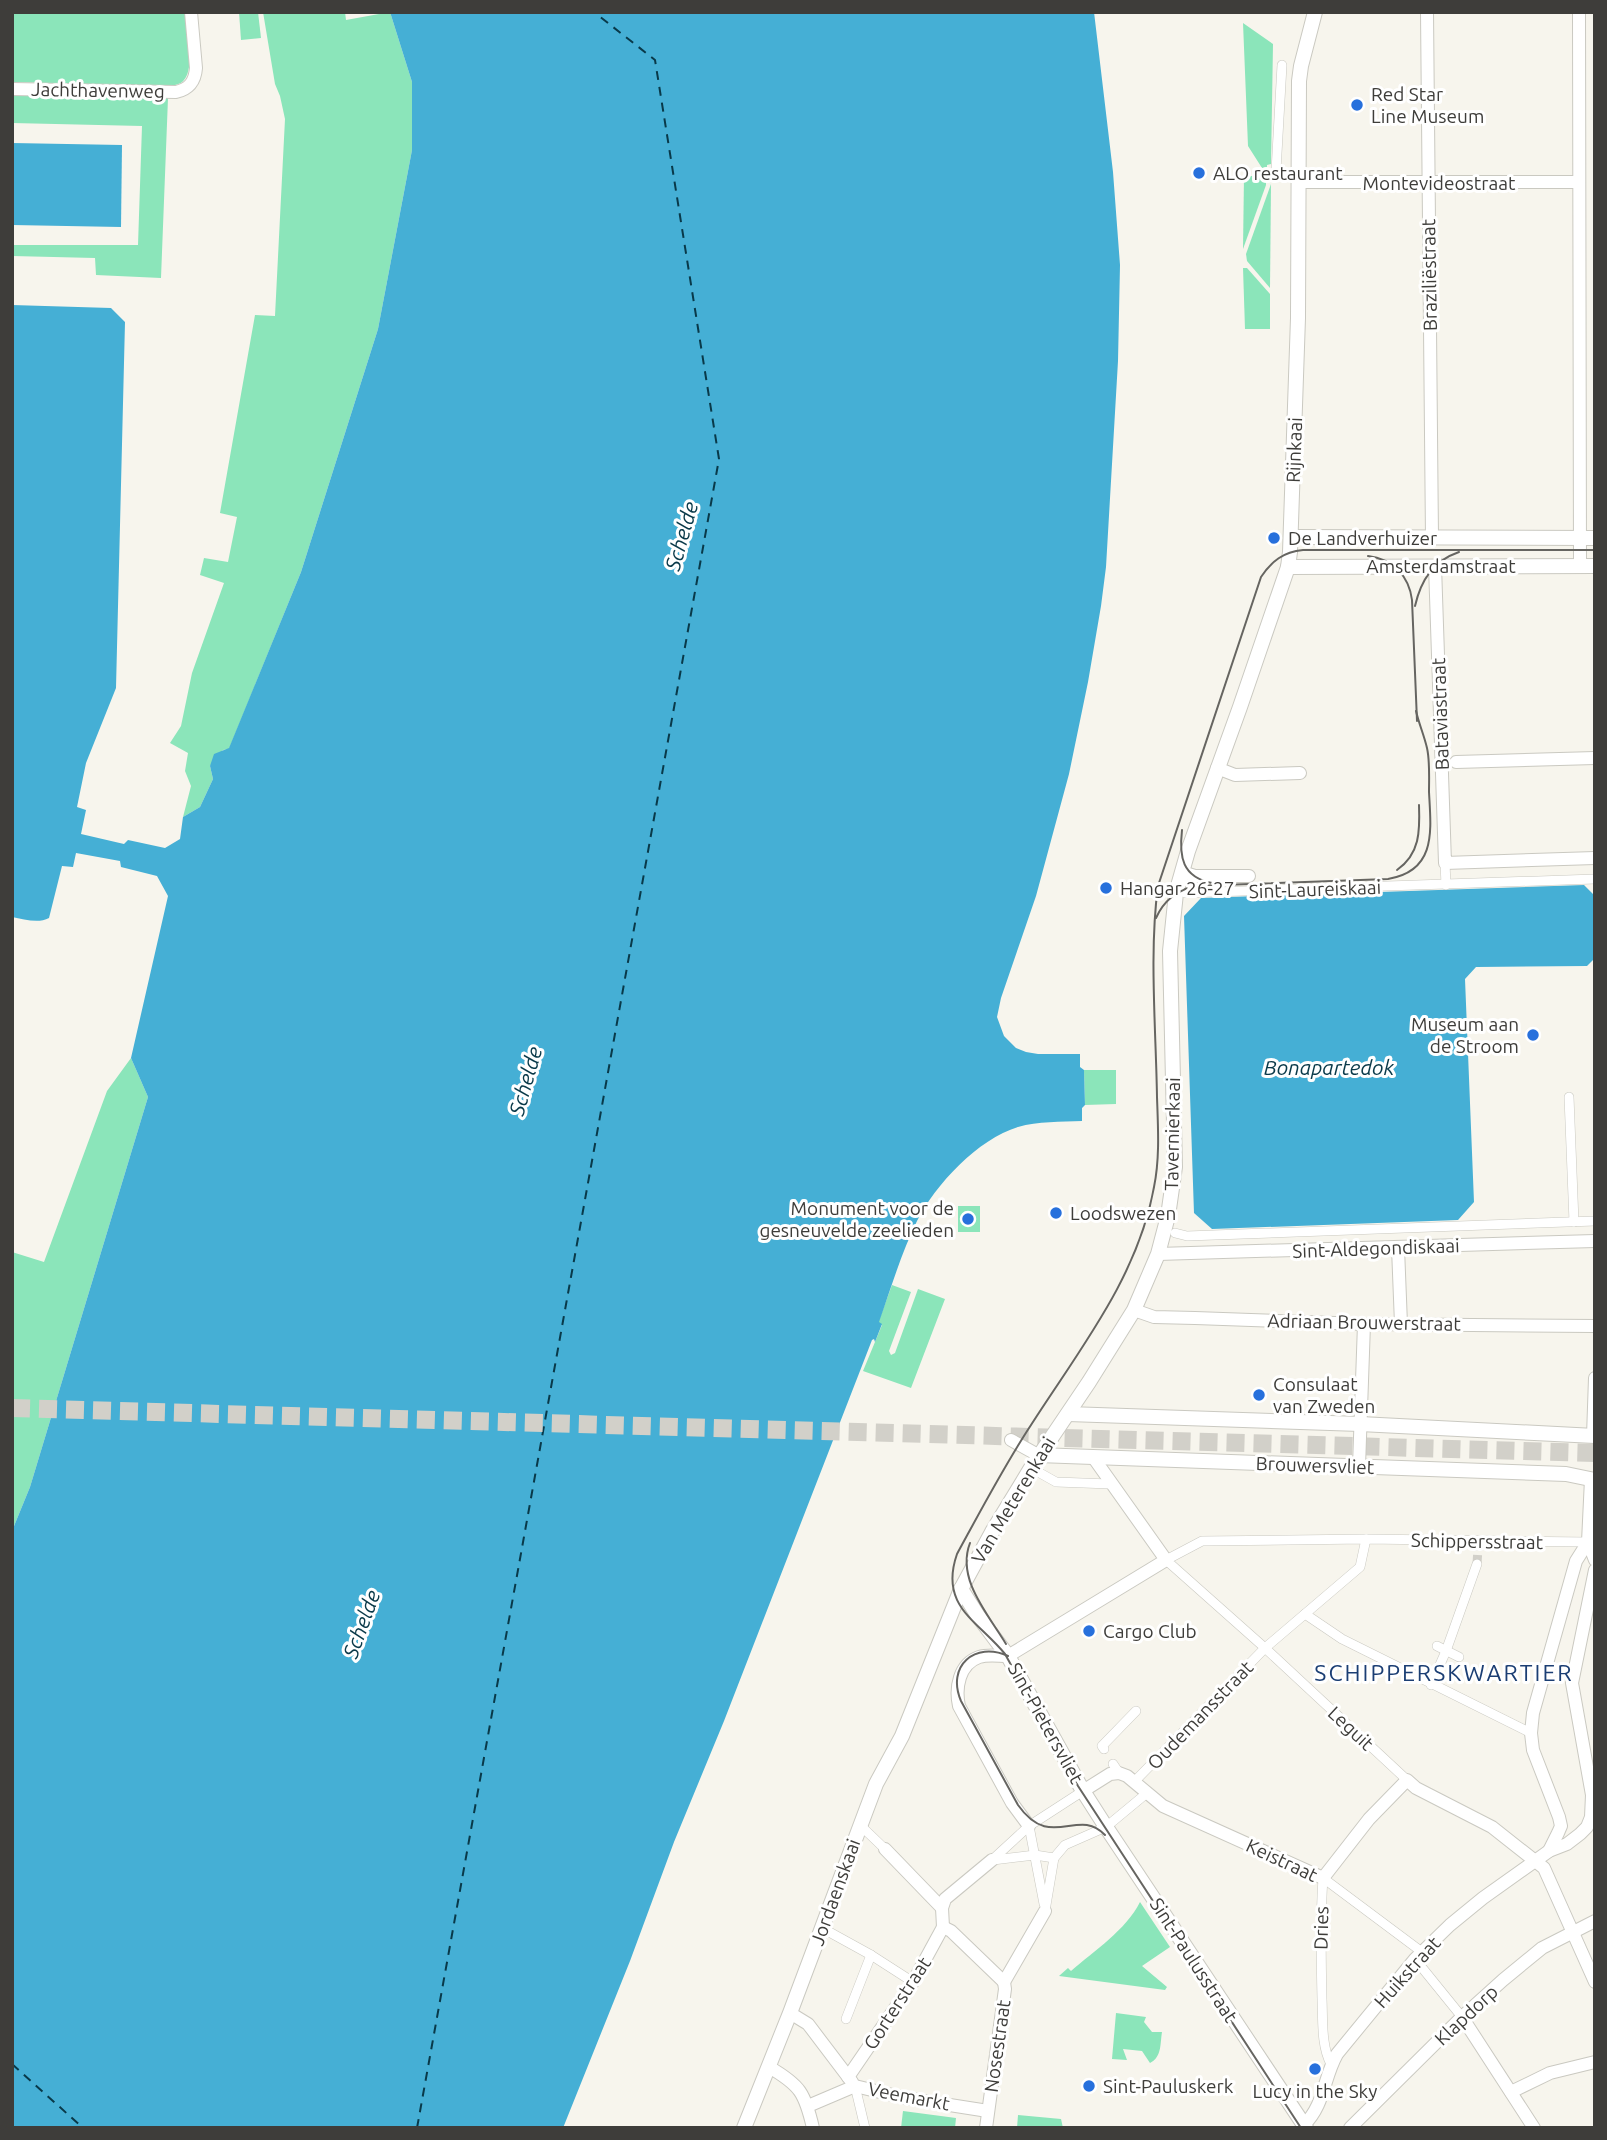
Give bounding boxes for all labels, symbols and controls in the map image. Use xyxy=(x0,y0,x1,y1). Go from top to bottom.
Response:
street label: Jachthavenweg xyxy=(31,78,165,102)
place label: Red Star Line Museum xyxy=(1371,83,1484,127)
marker: Red Star Line Museum xyxy=(1349,97,1365,113)
place label: ALO restaurant xyxy=(1213,162,1343,184)
marker: ALO restaurant xyxy=(1191,165,1207,181)
street label: Montevideostraat xyxy=(1363,172,1516,194)
street label: Braziliëstraat xyxy=(1417,218,1441,331)
street label: Rijnkaai xyxy=(1282,417,1306,483)
water label: Schelde xyxy=(659,498,702,574)
place label: De Landverhuizer xyxy=(1288,527,1437,549)
marker: De Landverhuizer xyxy=(1266,530,1282,546)
street label: Amsterdamstraat xyxy=(1366,555,1516,577)
street label: Bataviastraat xyxy=(1427,657,1453,771)
street label: Sint-Laureiskaai xyxy=(1248,876,1382,902)
place label: Hangar 26-27 xyxy=(1120,877,1234,899)
marker: Hangar 26-27 xyxy=(1098,880,1114,896)
place label: Museum aan de Stroom xyxy=(1411,1013,1519,1057)
marker: Museum aan de Stroom xyxy=(1525,1027,1541,1043)
water label: Schelde xyxy=(503,1043,546,1119)
water label: Bonapartedok xyxy=(1264,1055,1394,1079)
street label: Tavernierkaai xyxy=(1160,1077,1184,1191)
place label: Monument voor de gesneuvelde zeelieden xyxy=(759,1197,954,1241)
place label: Loodswezen xyxy=(1070,1202,1176,1224)
marker: Loodswezen xyxy=(1048,1205,1064,1221)
marker: Monument voor de gesneuvelde zeelieden xyxy=(960,1211,976,1227)
street label: Sint-Aldegondiskaai xyxy=(1292,1234,1460,1262)
street label: Adriaan Brouwerstraat xyxy=(1267,1309,1461,1335)
place label: Consulaat van Zweden xyxy=(1273,1373,1375,1417)
marker: Consulaat van Zweden xyxy=(1251,1387,1267,1403)
street label: Van Meterenkaai xyxy=(967,1433,1059,1567)
street label: Brouwersvliet xyxy=(1255,1452,1375,1478)
street label: Schippersstraat xyxy=(1411,1529,1544,1553)
water label: Schelde xyxy=(337,1586,384,1662)
place label: Cargo Club xyxy=(1103,1620,1197,1642)
marker: Cargo Club xyxy=(1081,1623,1097,1639)
street label: Oudemansstraat xyxy=(1143,1656,1258,1774)
street label: Sint-Pietersvliet xyxy=(1004,1659,1088,1788)
district label: SCHIPPERSKWARTIER xyxy=(1314,1660,1574,1685)
street label: Leguit xyxy=(1324,1702,1379,1755)
street label: Keistraat xyxy=(1243,1834,1322,1886)
street label: Jordaenskaai xyxy=(806,1836,864,1948)
street label: Sint-Paulusstraat xyxy=(1146,1894,1243,2027)
street label: Dries xyxy=(1310,1906,1332,1950)
street label: Huikstraat xyxy=(1369,1931,1445,2012)
street label: Gorterstraat xyxy=(859,1952,935,2053)
street label: Klapdorp xyxy=(1430,1980,1502,2050)
street label: Nosestraat xyxy=(980,1998,1014,2094)
marker: Lucy in the Sky xyxy=(1307,2061,1323,2077)
place label: Sint-Pauluskerk xyxy=(1103,2075,1234,2097)
street label: Veemarkt xyxy=(866,2077,952,2115)
marker: Sint-Pauluskerk xyxy=(1081,2078,1097,2094)
place label: Lucy in the Sky xyxy=(1253,2080,1377,2102)

